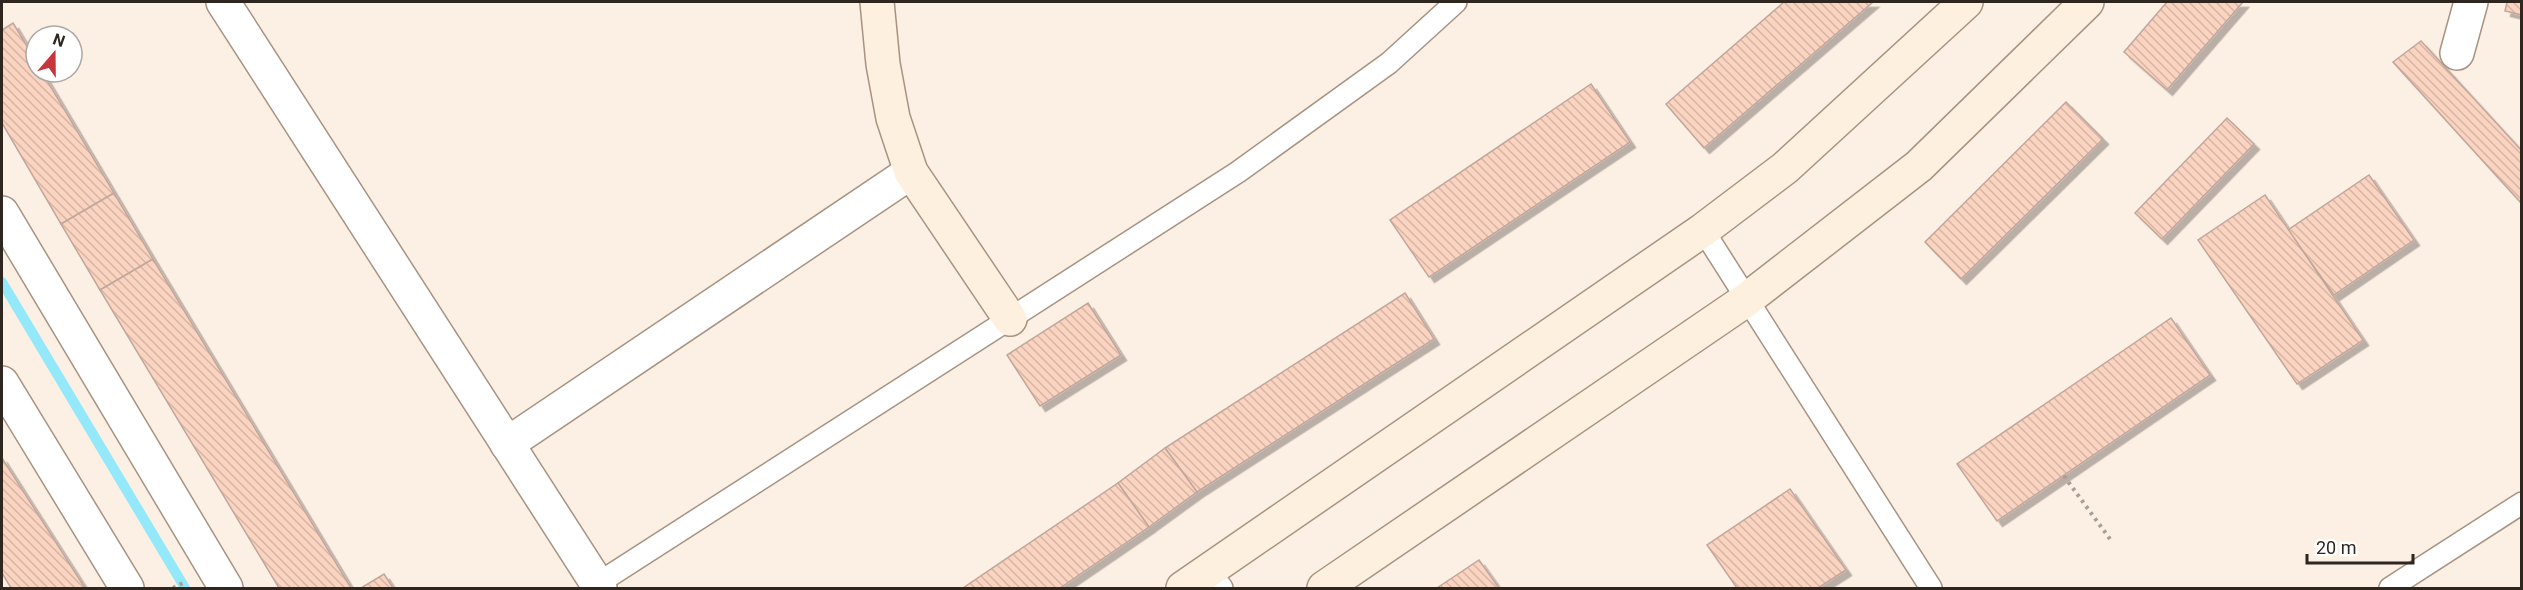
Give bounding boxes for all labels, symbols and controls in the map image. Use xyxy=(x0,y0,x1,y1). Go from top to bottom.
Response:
north arrow xyxy=(24,24,84,84)
text: N xyxy=(50,30,68,51)
scale bar xyxy=(2307,527,2414,565)
text: 20 m xyxy=(2316,537,2356,558)

